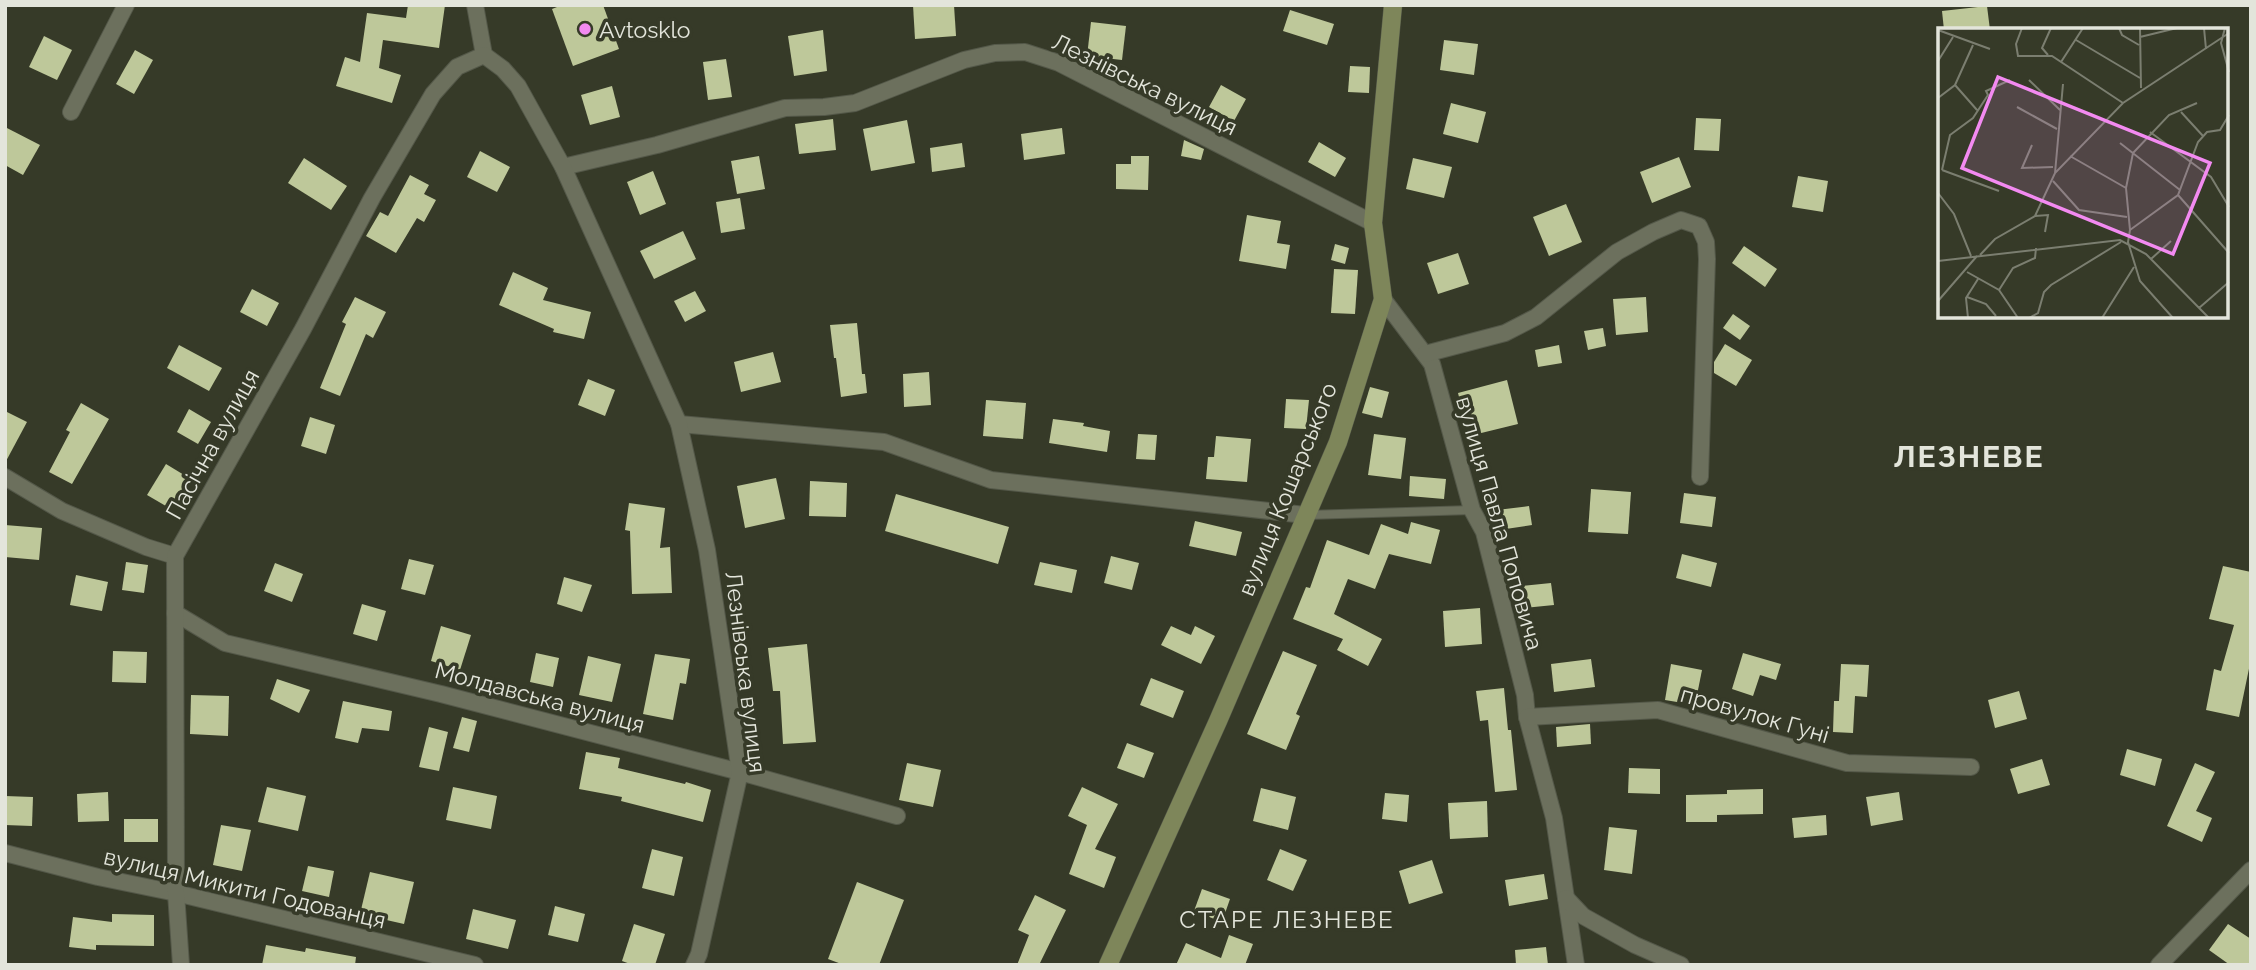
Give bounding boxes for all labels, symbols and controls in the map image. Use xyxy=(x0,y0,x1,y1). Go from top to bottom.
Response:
place label: Avtosklo xyxy=(599,16,690,43)
marker: Avtosklo xyxy=(577,21,593,37)
street label: Лезнівська вулиця xyxy=(1048,27,1242,141)
inset map xyxy=(1938,28,2228,318)
street label: Пасічна вулиця xyxy=(160,364,264,524)
street label: вулиця Кошарського xyxy=(1232,379,1342,599)
street label: вулиця Павла Поповича xyxy=(1451,393,1549,653)
district label: ЛЕЗНЕВЕ xyxy=(1893,439,2045,474)
street label: Лезнівська вулиця xyxy=(720,570,772,774)
street label: Молдавська вулиця xyxy=(432,656,648,738)
street label: провулок Гуні xyxy=(1678,680,1832,748)
street label: вулиця Микити Годованця xyxy=(101,842,389,934)
district label: СТАРЕ ЛЕЗНЕВЕ xyxy=(1179,905,1395,934)

